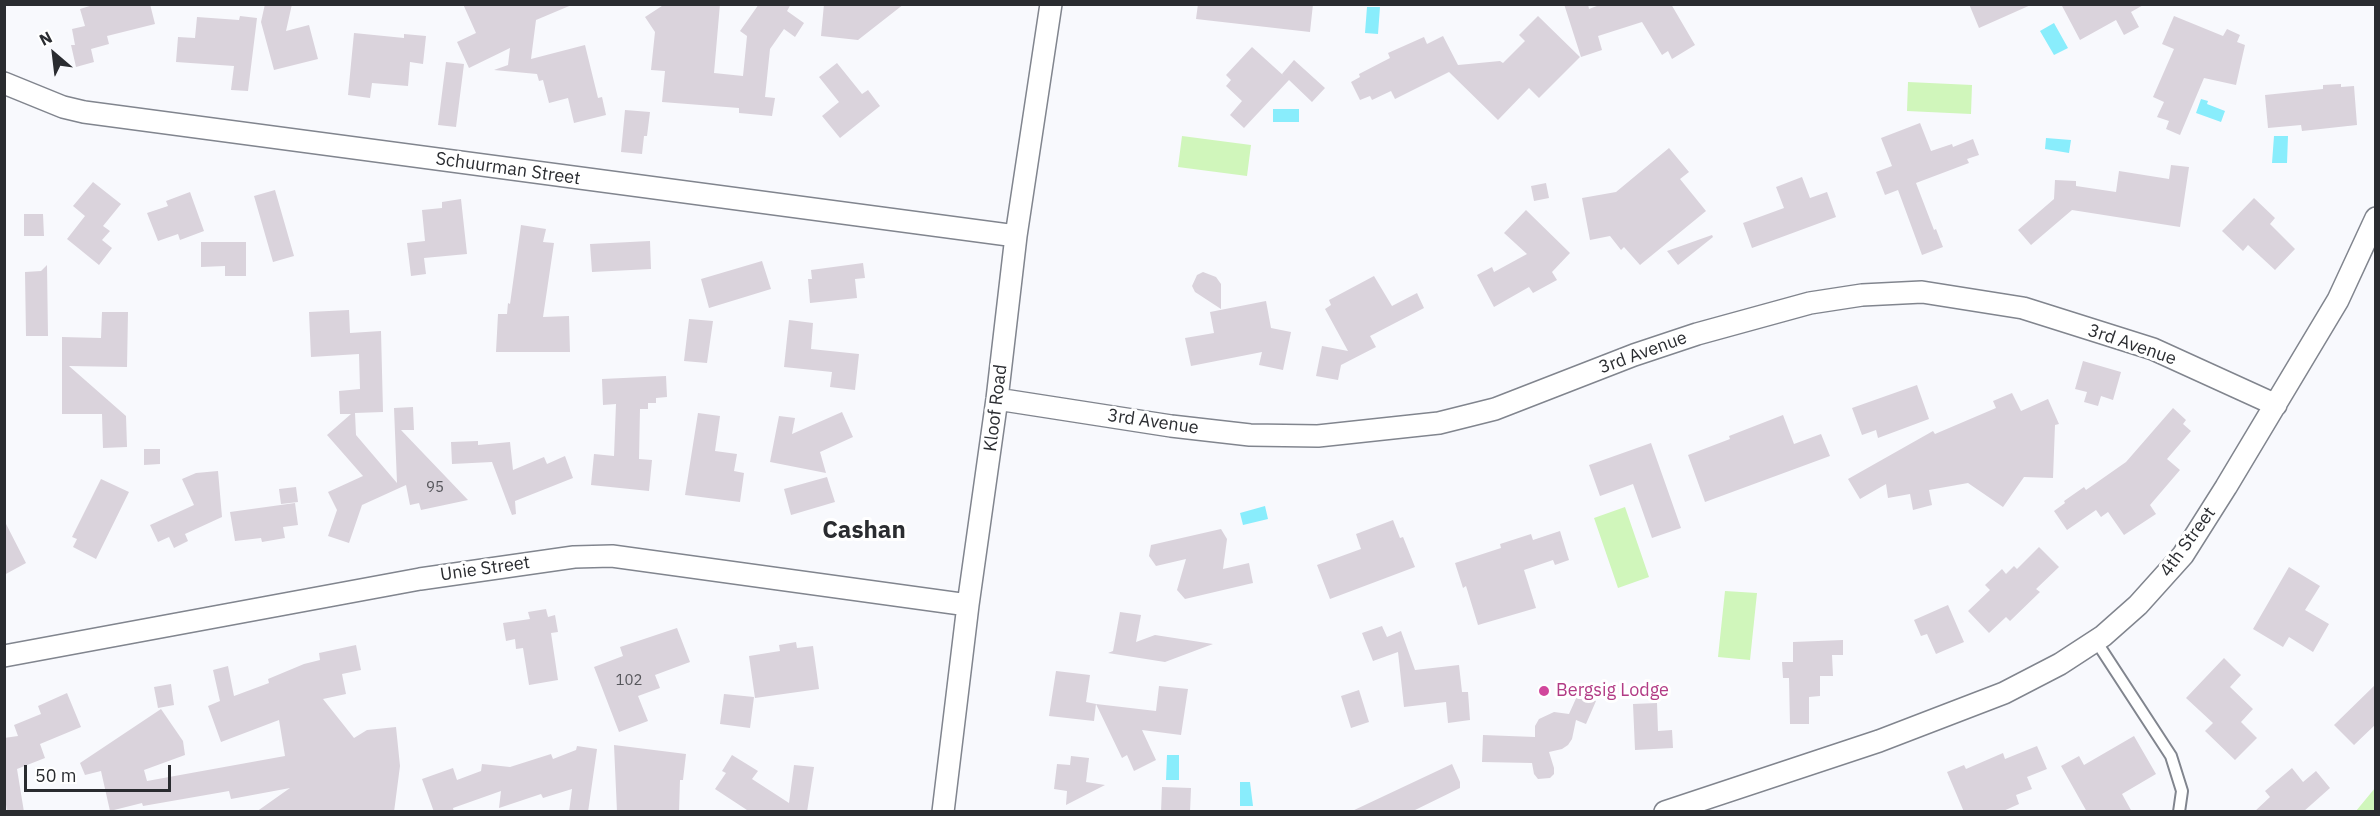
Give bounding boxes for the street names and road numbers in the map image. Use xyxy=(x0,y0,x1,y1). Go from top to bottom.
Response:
street label: Schuurman Street xyxy=(434,148,582,190)
street label: 3rd Avenue xyxy=(2085,320,2179,370)
street label: 3rd Avenue xyxy=(1596,327,1690,379)
street label: Kloof Road xyxy=(980,363,1012,453)
street label: 3rd Avenue xyxy=(1106,405,1200,439)
street label: 4th Street xyxy=(2155,503,2221,581)
street label: Unie Street xyxy=(439,552,531,586)

